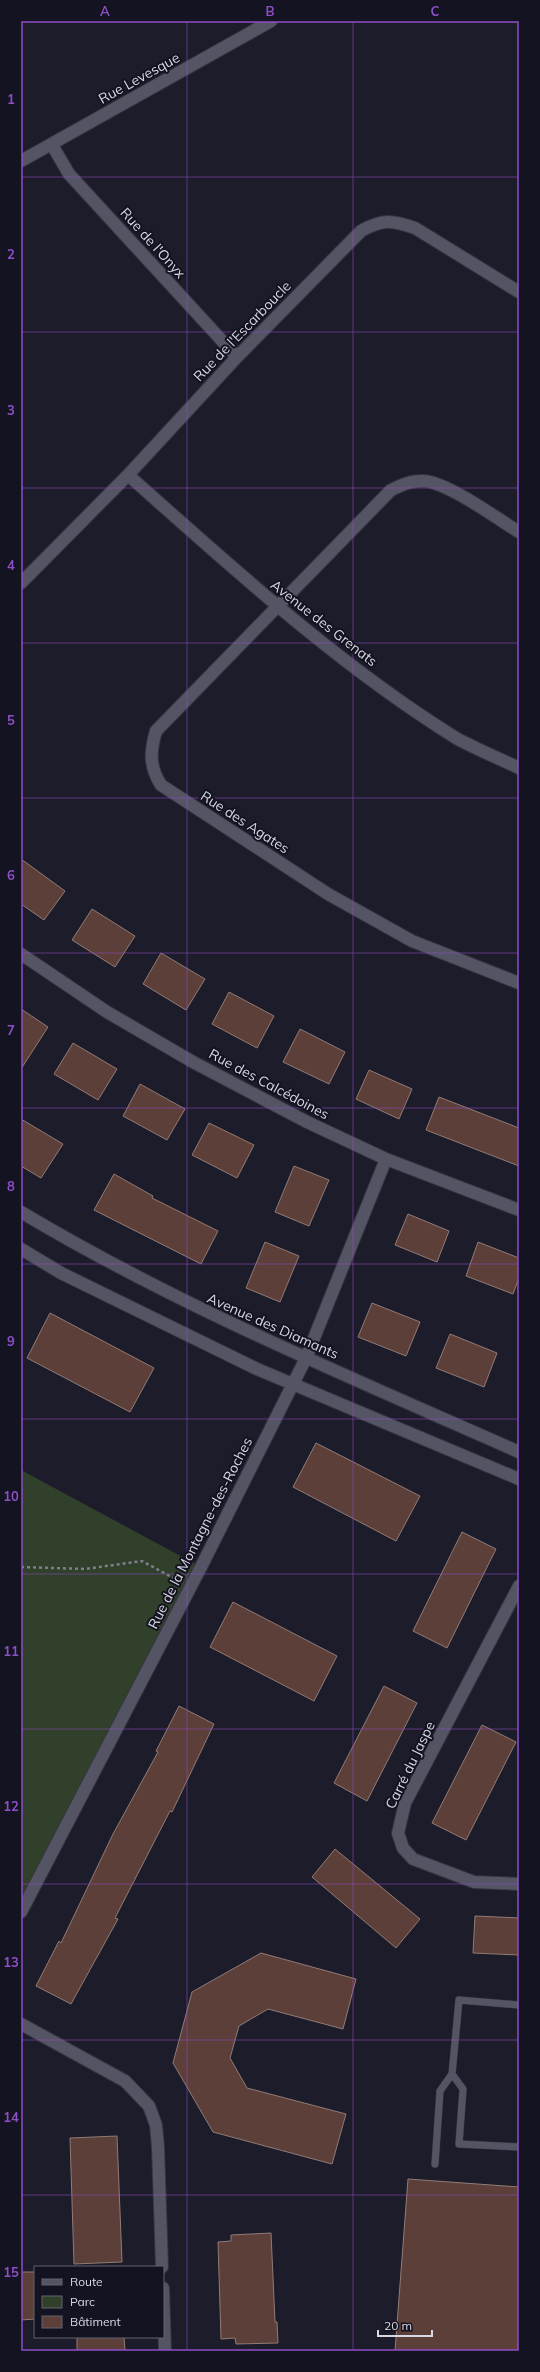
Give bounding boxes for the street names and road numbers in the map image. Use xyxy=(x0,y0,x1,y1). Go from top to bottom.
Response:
street label: Rue Levesque xyxy=(95,48,183,108)
street label: Rue de l'Onyx xyxy=(117,204,190,282)
street label: Rue de l'Escarboucle xyxy=(189,277,295,385)
street label: Avenue des Grenats xyxy=(267,576,381,670)
street label: Rue des Agates xyxy=(197,787,293,857)
street label: Rue des Calcédoines xyxy=(206,1045,332,1123)
street label: Avenue des Diamants xyxy=(204,1289,342,1363)
street label: Rue de la Montagne-des-Roches xyxy=(144,1434,256,1632)
street label: Carré du Jaspe xyxy=(381,1718,439,1812)

